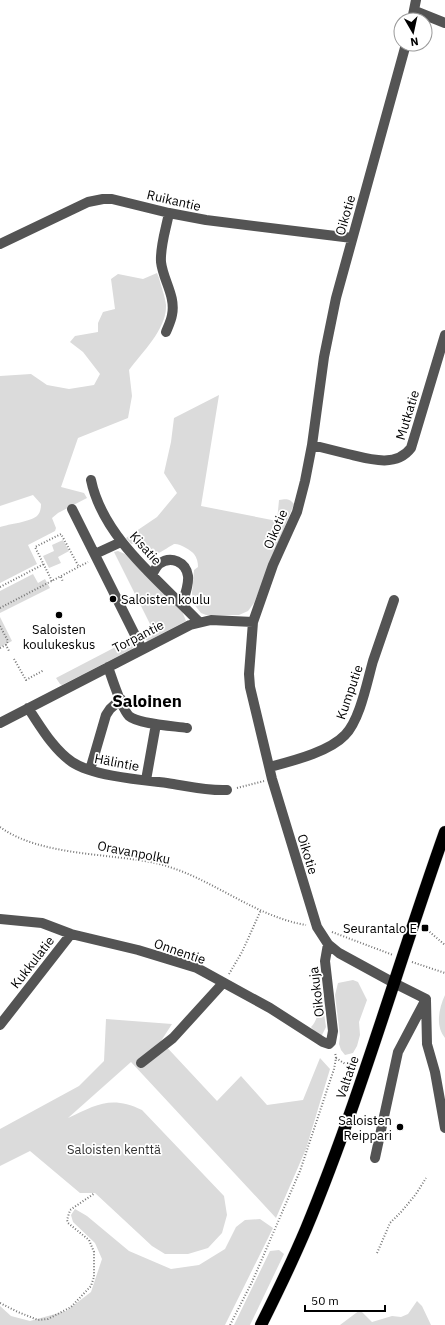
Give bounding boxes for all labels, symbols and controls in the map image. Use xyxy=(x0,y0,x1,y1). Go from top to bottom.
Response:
north arrow xyxy=(393,12,433,52)
text: N xyxy=(410,34,420,49)
street label: Ruikantie xyxy=(145,186,203,215)
street label: Oikotie xyxy=(332,193,359,237)
street label: Mutkatie xyxy=(392,388,423,442)
street label: Oikotie xyxy=(260,507,291,552)
street label: Kisatie xyxy=(126,528,165,569)
place label: Saloisten koulu xyxy=(121,591,210,608)
marker: Saloisten koulu xyxy=(108,594,118,604)
marker: Saloisten koulukeskus xyxy=(54,610,64,620)
street label: Torpantie xyxy=(110,616,167,657)
place label: Saloisten koulukeskus xyxy=(23,621,95,653)
street label: Kumputie xyxy=(332,663,367,722)
district label: Saloinen xyxy=(112,690,182,712)
street label: Hälintie xyxy=(93,750,141,775)
street label: Oikotie xyxy=(293,832,322,876)
street label: Oravanpolku xyxy=(96,837,172,868)
place label: Seurantalo E xyxy=(343,920,417,937)
marker: Seurantalo E xyxy=(420,923,430,933)
street label: Kukkulatie xyxy=(7,933,58,992)
street label: Onnentie xyxy=(152,935,208,968)
street label: Oikokuja xyxy=(305,966,328,1018)
street label: Valtatie xyxy=(332,1053,363,1101)
place label: Saloisten Reippari xyxy=(338,1112,392,1144)
marker: Saloisten Reippari xyxy=(395,1122,405,1132)
park label: Saloisten kenttä xyxy=(67,1141,161,1158)
scale bar xyxy=(305,1287,385,1313)
text: 50 m xyxy=(311,1293,339,1308)

